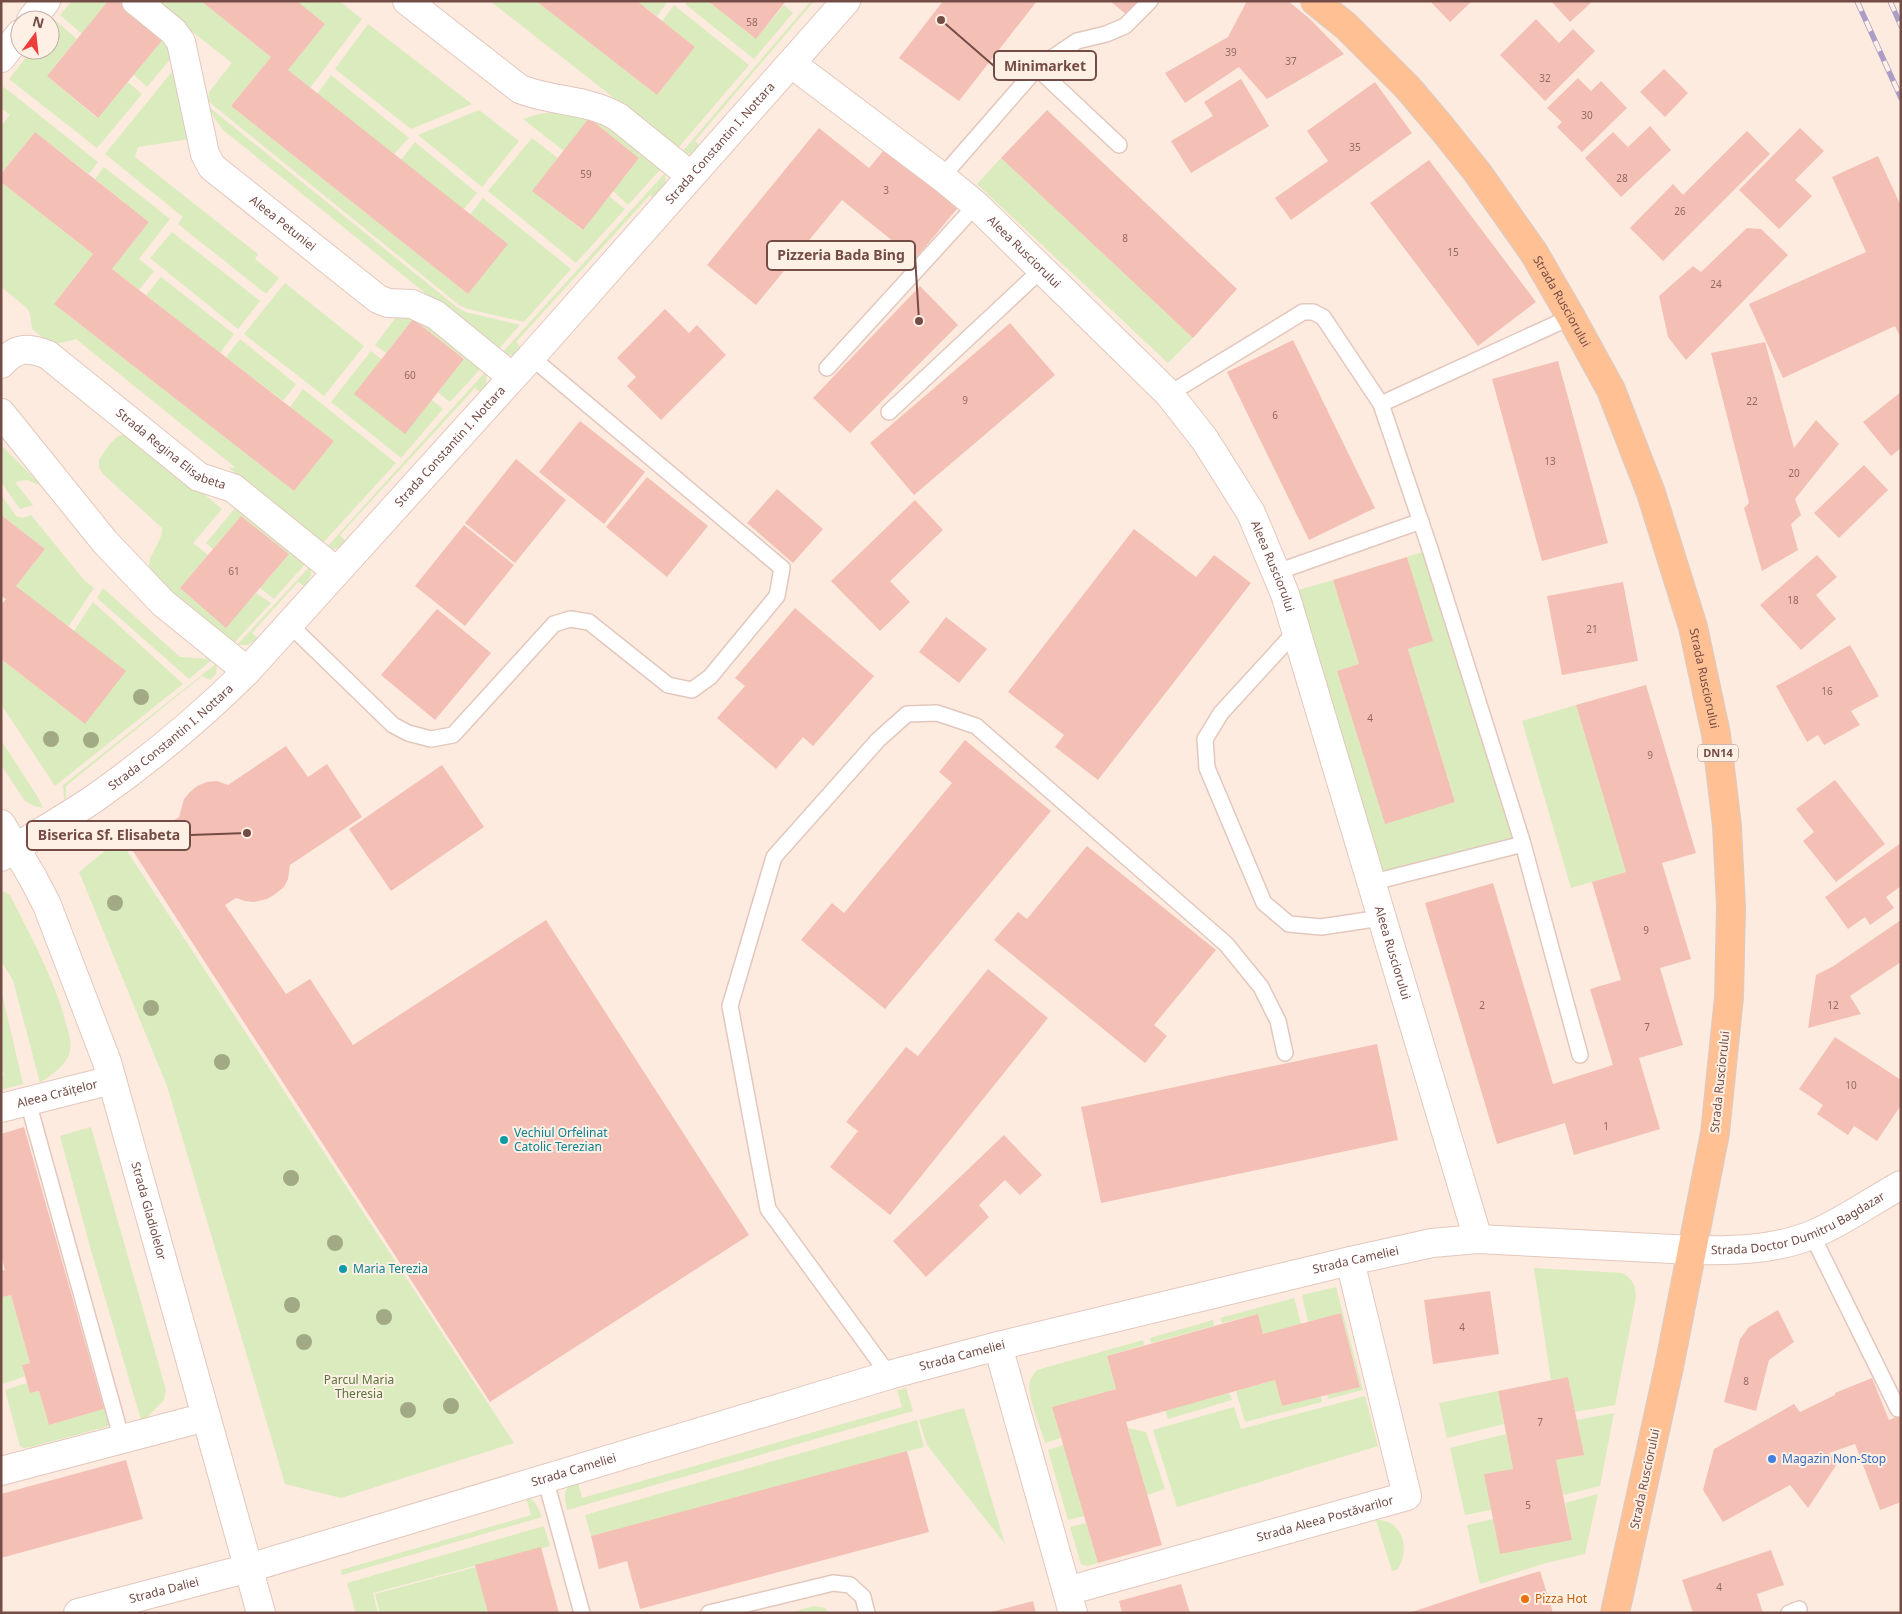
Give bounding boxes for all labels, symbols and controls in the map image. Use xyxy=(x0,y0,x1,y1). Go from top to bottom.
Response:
north arrow xyxy=(10,10,60,60)
text: N xyxy=(31,11,46,33)
house number: 58 xyxy=(746,15,758,29)
house number: 39 xyxy=(1225,45,1237,59)
callout: Minimarket xyxy=(994,51,1096,80)
house number: 37 xyxy=(1285,54,1297,68)
text: Minimarket xyxy=(1004,56,1086,75)
house number: 32 xyxy=(1539,71,1551,85)
street label: Strada Constantin I. Nottara xyxy=(661,78,778,208)
house number: 30 xyxy=(1581,108,1593,122)
house number: 35 xyxy=(1349,140,1361,154)
house number: 59 xyxy=(580,167,592,181)
house number: 28 xyxy=(1616,171,1628,185)
house number: 3 xyxy=(883,183,889,197)
street label: Aleea Petuniei xyxy=(246,191,320,255)
house number: 26 xyxy=(1674,204,1686,218)
street label: Aleea Rusciorului xyxy=(984,212,1065,292)
house number: 8 xyxy=(1122,231,1128,245)
callout: Pizzeria Bada Bing xyxy=(767,241,915,270)
text: Pizzeria Bada Bing xyxy=(777,245,905,264)
house number: 15 xyxy=(1447,245,1459,259)
street label: Strada Rusciorului xyxy=(1529,252,1595,350)
house number: 24 xyxy=(1710,277,1722,291)
house number: 60 xyxy=(404,368,416,382)
street label: Strada Constantin I. Nottara xyxy=(390,382,509,510)
house number: 9 xyxy=(962,393,968,407)
house number: 22 xyxy=(1746,394,1758,408)
street label: Strada Regina Elisabeta xyxy=(113,404,228,493)
house number: 6 xyxy=(1272,408,1278,422)
house number: 13 xyxy=(1544,454,1556,468)
house number: 20 xyxy=(1788,466,1800,480)
street label: Aleea Rusciorului xyxy=(1247,518,1299,614)
house number: 61 xyxy=(228,564,240,578)
house number: 18 xyxy=(1787,593,1799,607)
house number: 21 xyxy=(1586,622,1598,636)
street label: Strada Rusciorului xyxy=(1685,626,1724,730)
street label: Strada Constantin I. Nottara xyxy=(104,680,237,794)
house number: 16 xyxy=(1821,684,1833,698)
house number: 4 xyxy=(1367,711,1373,725)
road number: DN14 xyxy=(1698,744,1738,761)
house number: 9 xyxy=(1647,748,1653,762)
callout: Biserica Sf. Elisabeta xyxy=(27,821,190,850)
text: Biserica Sf. Elisabeta xyxy=(38,825,180,844)
street label: Aleea Rusciorului xyxy=(1371,904,1415,1002)
house number: 9 xyxy=(1643,923,1649,937)
house number: 2 xyxy=(1479,998,1485,1012)
house number: 12 xyxy=(1827,998,1839,1012)
house number: 7 xyxy=(1644,1020,1650,1034)
street label: Strada Rusciorului xyxy=(1706,1030,1733,1134)
street label: Aleea Crăițelor xyxy=(15,1075,99,1112)
house number: 10 xyxy=(1845,1078,1857,1092)
house number: 1 xyxy=(1603,1119,1609,1133)
place label: Vechiul Orfelinat Catolic Terezian xyxy=(514,1124,608,1155)
marker: Vechiul Orfelinat Catolic Terezian xyxy=(498,1134,510,1146)
street label: Strada Gladiolelor xyxy=(127,1160,171,1262)
street label: Strada Doctor Dumitru Bagdazar xyxy=(1711,1187,1888,1258)
street label: Strada Cameliei xyxy=(1311,1242,1400,1278)
place label: Maria Terezia xyxy=(353,1260,428,1277)
marker: Maria Terezia xyxy=(337,1263,349,1275)
house number: 4 xyxy=(1459,1320,1465,1334)
street label: Strada Cameliei xyxy=(917,1336,1007,1375)
park label: Parcul Maria Theresia xyxy=(324,1371,394,1402)
house number: 8 xyxy=(1743,1374,1749,1388)
house number: 7 xyxy=(1537,1415,1543,1429)
street label: Strada Rusciorului xyxy=(1626,1427,1663,1531)
street label: Strada Cameliei xyxy=(529,1449,618,1490)
place label: Magazin Non-Stop xyxy=(1782,1450,1886,1467)
marker: Magazin Non-Stop xyxy=(1766,1453,1778,1465)
street label: Strada Aleea Postăvarilor xyxy=(1255,1491,1395,1546)
house number: 5 xyxy=(1525,1498,1531,1512)
street label: Strada Daliei xyxy=(127,1573,201,1607)
house number: 4 xyxy=(1716,1580,1722,1594)
place label: Pizza Hot xyxy=(1535,1590,1588,1607)
marker: Pizza Hot xyxy=(1519,1593,1531,1605)

